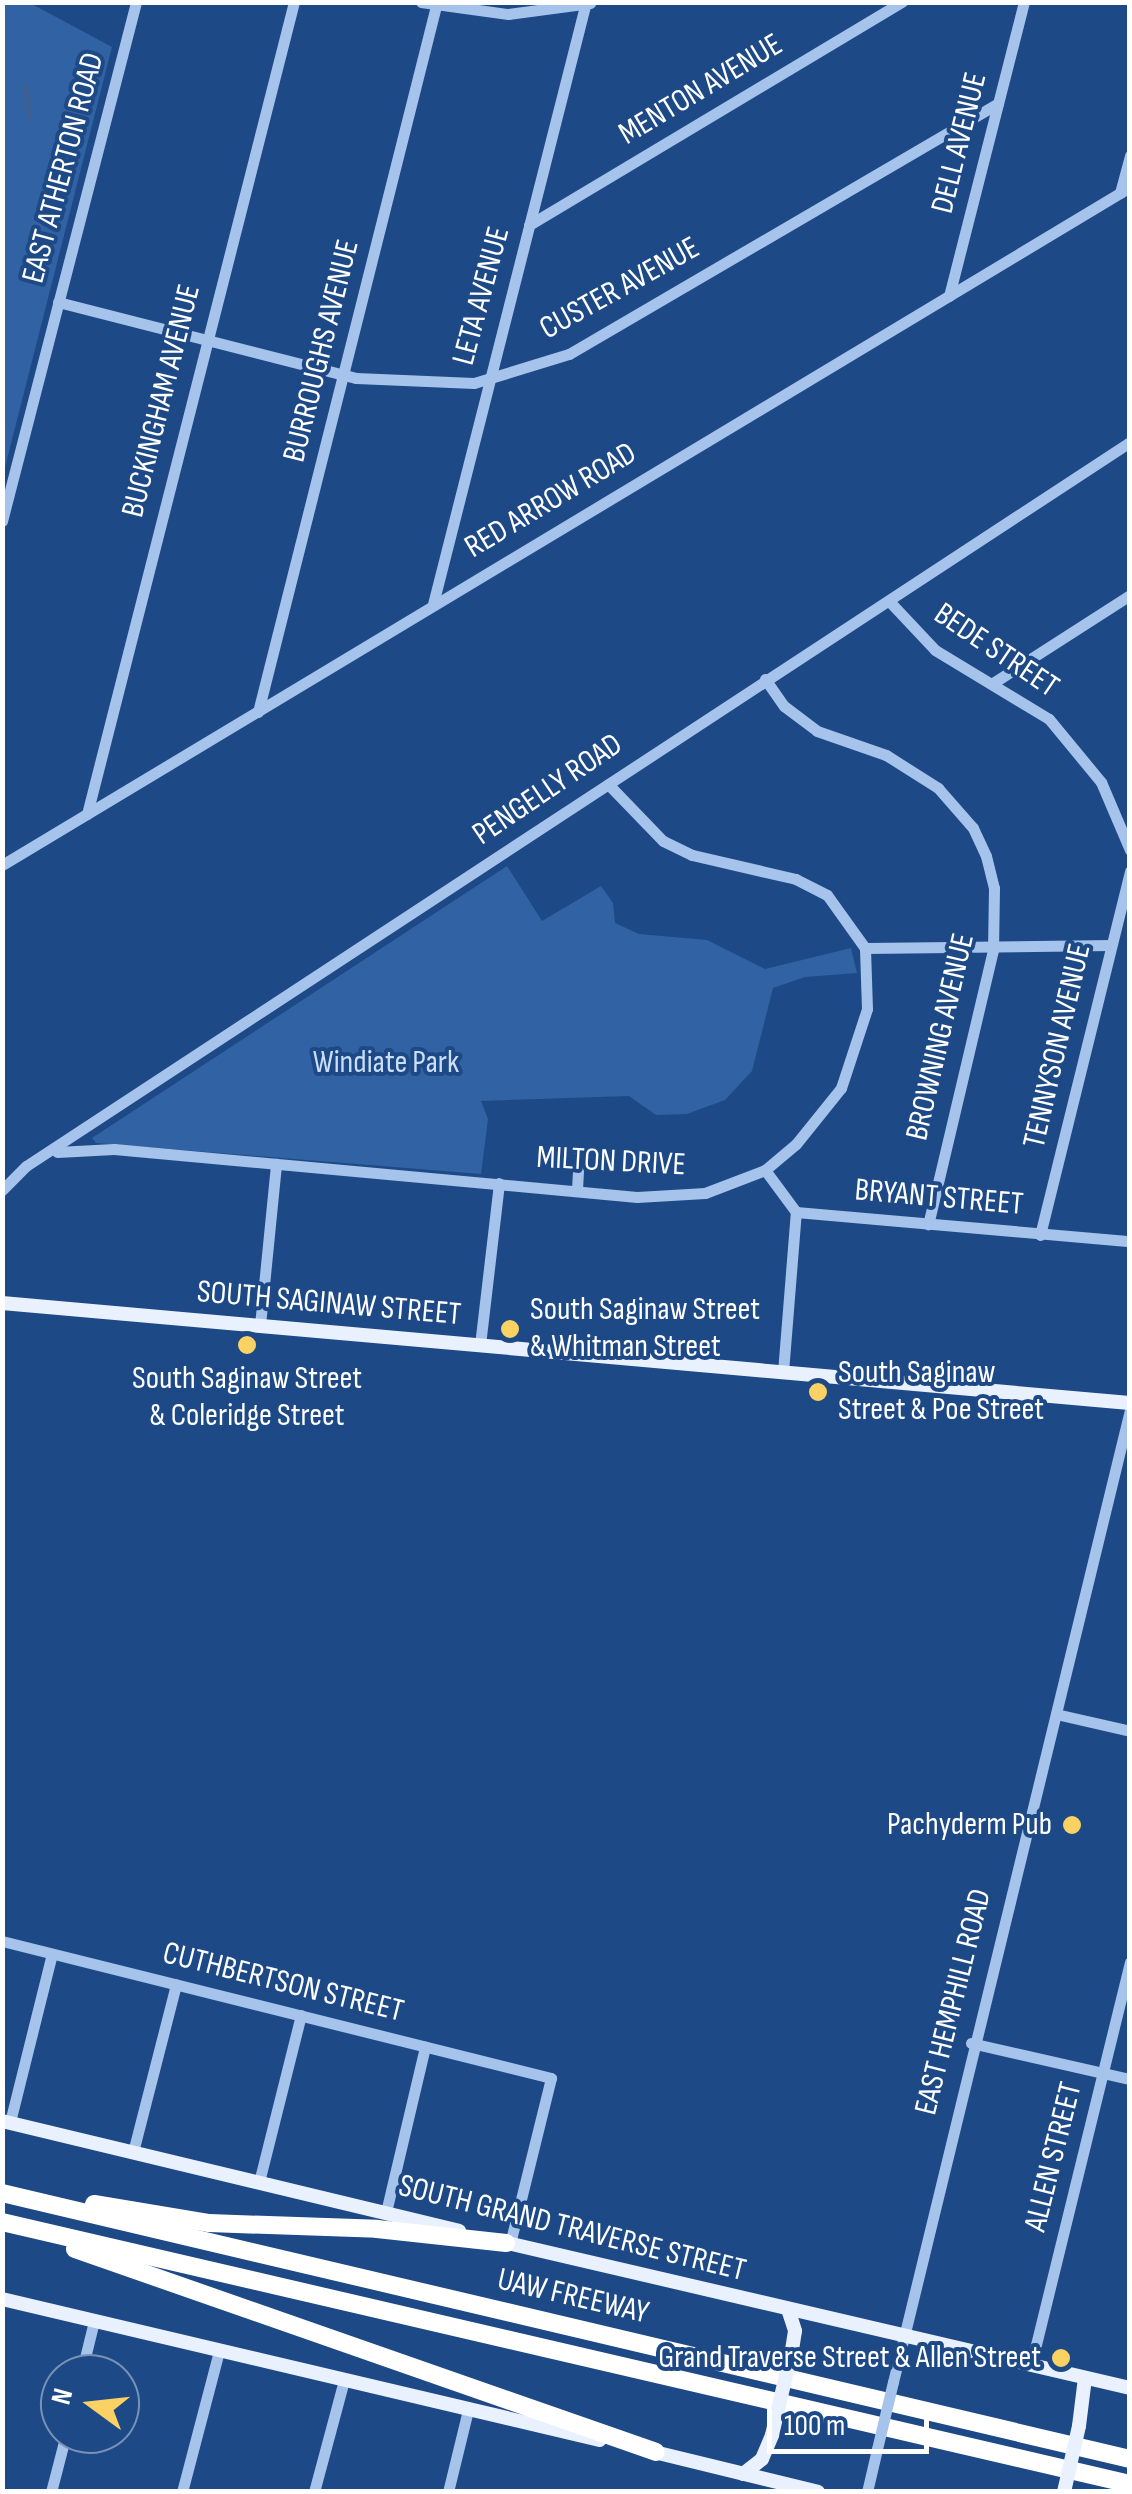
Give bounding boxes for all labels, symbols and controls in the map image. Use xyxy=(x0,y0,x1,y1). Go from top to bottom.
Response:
street label: MENTON AVENUE xyxy=(612,26,790,154)
street label: EAST ATHERTON ROAD xyxy=(15,49,113,287)
street label: DELL AVENUE xyxy=(924,69,996,217)
street label: LETA AVENUE xyxy=(445,223,519,369)
street label: CUSTER AVENUE xyxy=(533,229,707,349)
street label: BURROUGHS AVENUE xyxy=(276,236,368,466)
street label: BUCKINGHAM AVENUE xyxy=(115,281,209,521)
street label: RED ARROW ROAD xyxy=(458,435,644,567)
street label: BEDE STREET xyxy=(926,595,1066,707)
street label: PENGELLY ROAD xyxy=(466,726,630,854)
street label: BROWNING AVENUE xyxy=(899,930,983,1144)
street label: TENNYSON AVENUE xyxy=(1016,940,1100,1152)
park label: Windiate Park xyxy=(313,1044,459,1082)
street label: MILTON DRIVE xyxy=(535,1139,687,1185)
street label: BRYANT STREET xyxy=(853,1171,1025,1225)
street label: SOUTH SAGINAW STREET xyxy=(195,1273,463,1335)
place label: South Saginaw Street & Whitman Street xyxy=(530,1292,760,1367)
marker: South Saginaw Street & Whitman Street xyxy=(499,1318,521,1340)
marker: South Saginaw Street & Coleridge Street xyxy=(236,1334,258,1356)
place label: South Saginaw Street & Poe Street xyxy=(838,1355,1044,1430)
place label: South Saginaw Street & Coleridge Street xyxy=(132,1361,362,1436)
marker: South Saginaw Street & Poe Street xyxy=(807,1381,829,1403)
place label: Pachyderm Pub xyxy=(887,1806,1052,1844)
marker: Pachyderm Pub xyxy=(1061,1814,1083,1836)
street label: EAST HEMPHILL ROAD xyxy=(907,1885,1001,2119)
street label: CUTHBERTSON STREET xyxy=(159,1935,407,2031)
street label: ALLEN STREET xyxy=(1017,2078,1091,2236)
street label: SOUTH GRAND TRAVERSE STREET xyxy=(395,2167,749,2291)
street label: UAW FREEWAY xyxy=(494,2261,652,2333)
place label: Grand Traverse Street & Allen Street xyxy=(658,2339,1041,2377)
marker: Grand Traverse Street & Allen Street xyxy=(1050,2347,1072,2369)
north arrow xyxy=(40,2354,140,2454)
text: N xyxy=(45,2385,80,2408)
scale bar xyxy=(772,2389,934,2451)
text: 100 m xyxy=(784,2408,845,2444)

